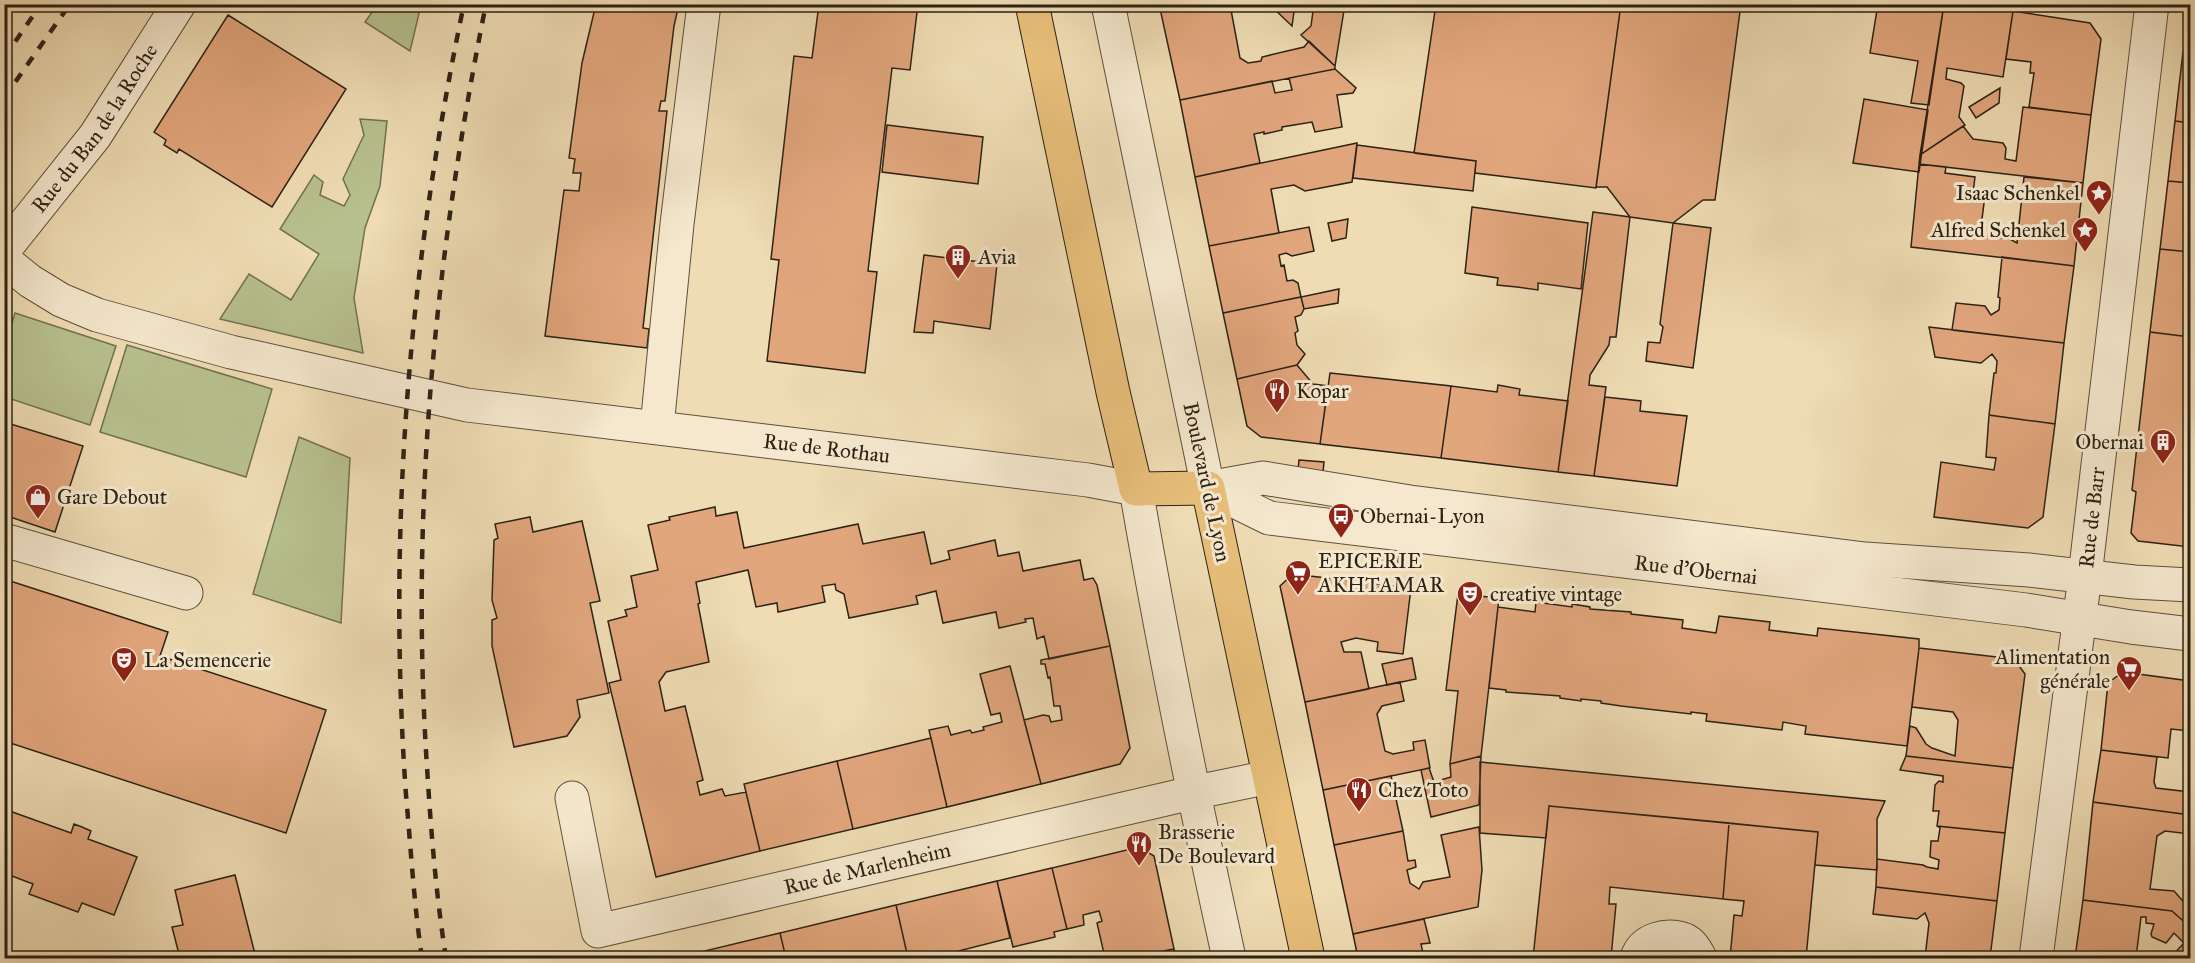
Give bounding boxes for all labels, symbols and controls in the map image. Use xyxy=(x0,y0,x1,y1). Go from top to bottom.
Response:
street label: Rue du Ban de la Roche xyxy=(26,39,163,218)
place icon: Isaac Schenkel xyxy=(2084,178,2114,216)
place label: Isaac Schenkel xyxy=(1956,180,2080,206)
place icon: Alfred Schenkel xyxy=(2070,215,2100,253)
place label: Alfred Schenkel xyxy=(1930,217,2066,243)
building icon: Avia xyxy=(943,242,973,280)
place label: Avia xyxy=(977,244,1016,270)
restaurant icon: Kopar xyxy=(1262,376,1292,414)
place label: Kopar xyxy=(1296,378,1349,404)
street label: Boulevard de Lyon xyxy=(1177,400,1237,564)
building icon: Obernai xyxy=(2148,427,2178,465)
street label: Rue de Rothau xyxy=(762,428,892,469)
place label: Obernai xyxy=(2075,429,2144,455)
street label: Rue de Barr xyxy=(2073,466,2111,569)
shop icon: Gare Debout xyxy=(23,482,53,520)
place label: Gare Debout xyxy=(57,484,168,510)
bus stop icon: Obernai-Lyon xyxy=(1326,501,1356,539)
place label: Obernai-Lyon xyxy=(1360,503,1485,529)
place label: EPICERIE AKHTAMAR xyxy=(1317,548,1445,598)
street label: Rue d'Obernai xyxy=(1633,550,1759,590)
supermarket icon: EPICERIE AKHTAMAR xyxy=(1283,558,1313,596)
theatre icon: creative vintage xyxy=(1455,579,1485,617)
place label: creative vintage xyxy=(1490,581,1623,607)
place label: Alimentation générale xyxy=(1994,644,2110,694)
theatre icon: La Semencerie xyxy=(109,645,139,683)
place label: La Semencerie xyxy=(144,647,272,673)
supermarket icon: Alimentation générale xyxy=(2114,654,2144,692)
restaurant icon: Chez Toto xyxy=(1344,775,1374,813)
place label: Chez Toto xyxy=(1378,777,1469,803)
place label: Brasserie De Boulevard xyxy=(1158,819,1276,869)
restaurant icon: Brasserie De Boulevard xyxy=(1124,829,1154,867)
street label: Rue de Marlenheim xyxy=(781,836,954,900)

